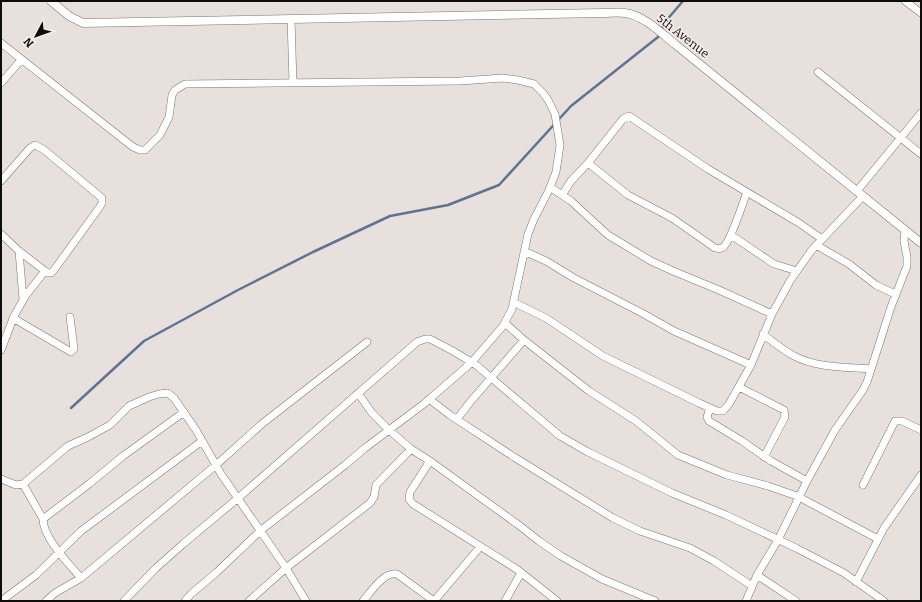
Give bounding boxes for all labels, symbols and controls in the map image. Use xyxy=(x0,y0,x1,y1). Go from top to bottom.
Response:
street label: 5th Avenue xyxy=(654,11,712,61)
north arrow xyxy=(16,16,56,56)
text: N xyxy=(21,34,37,50)

